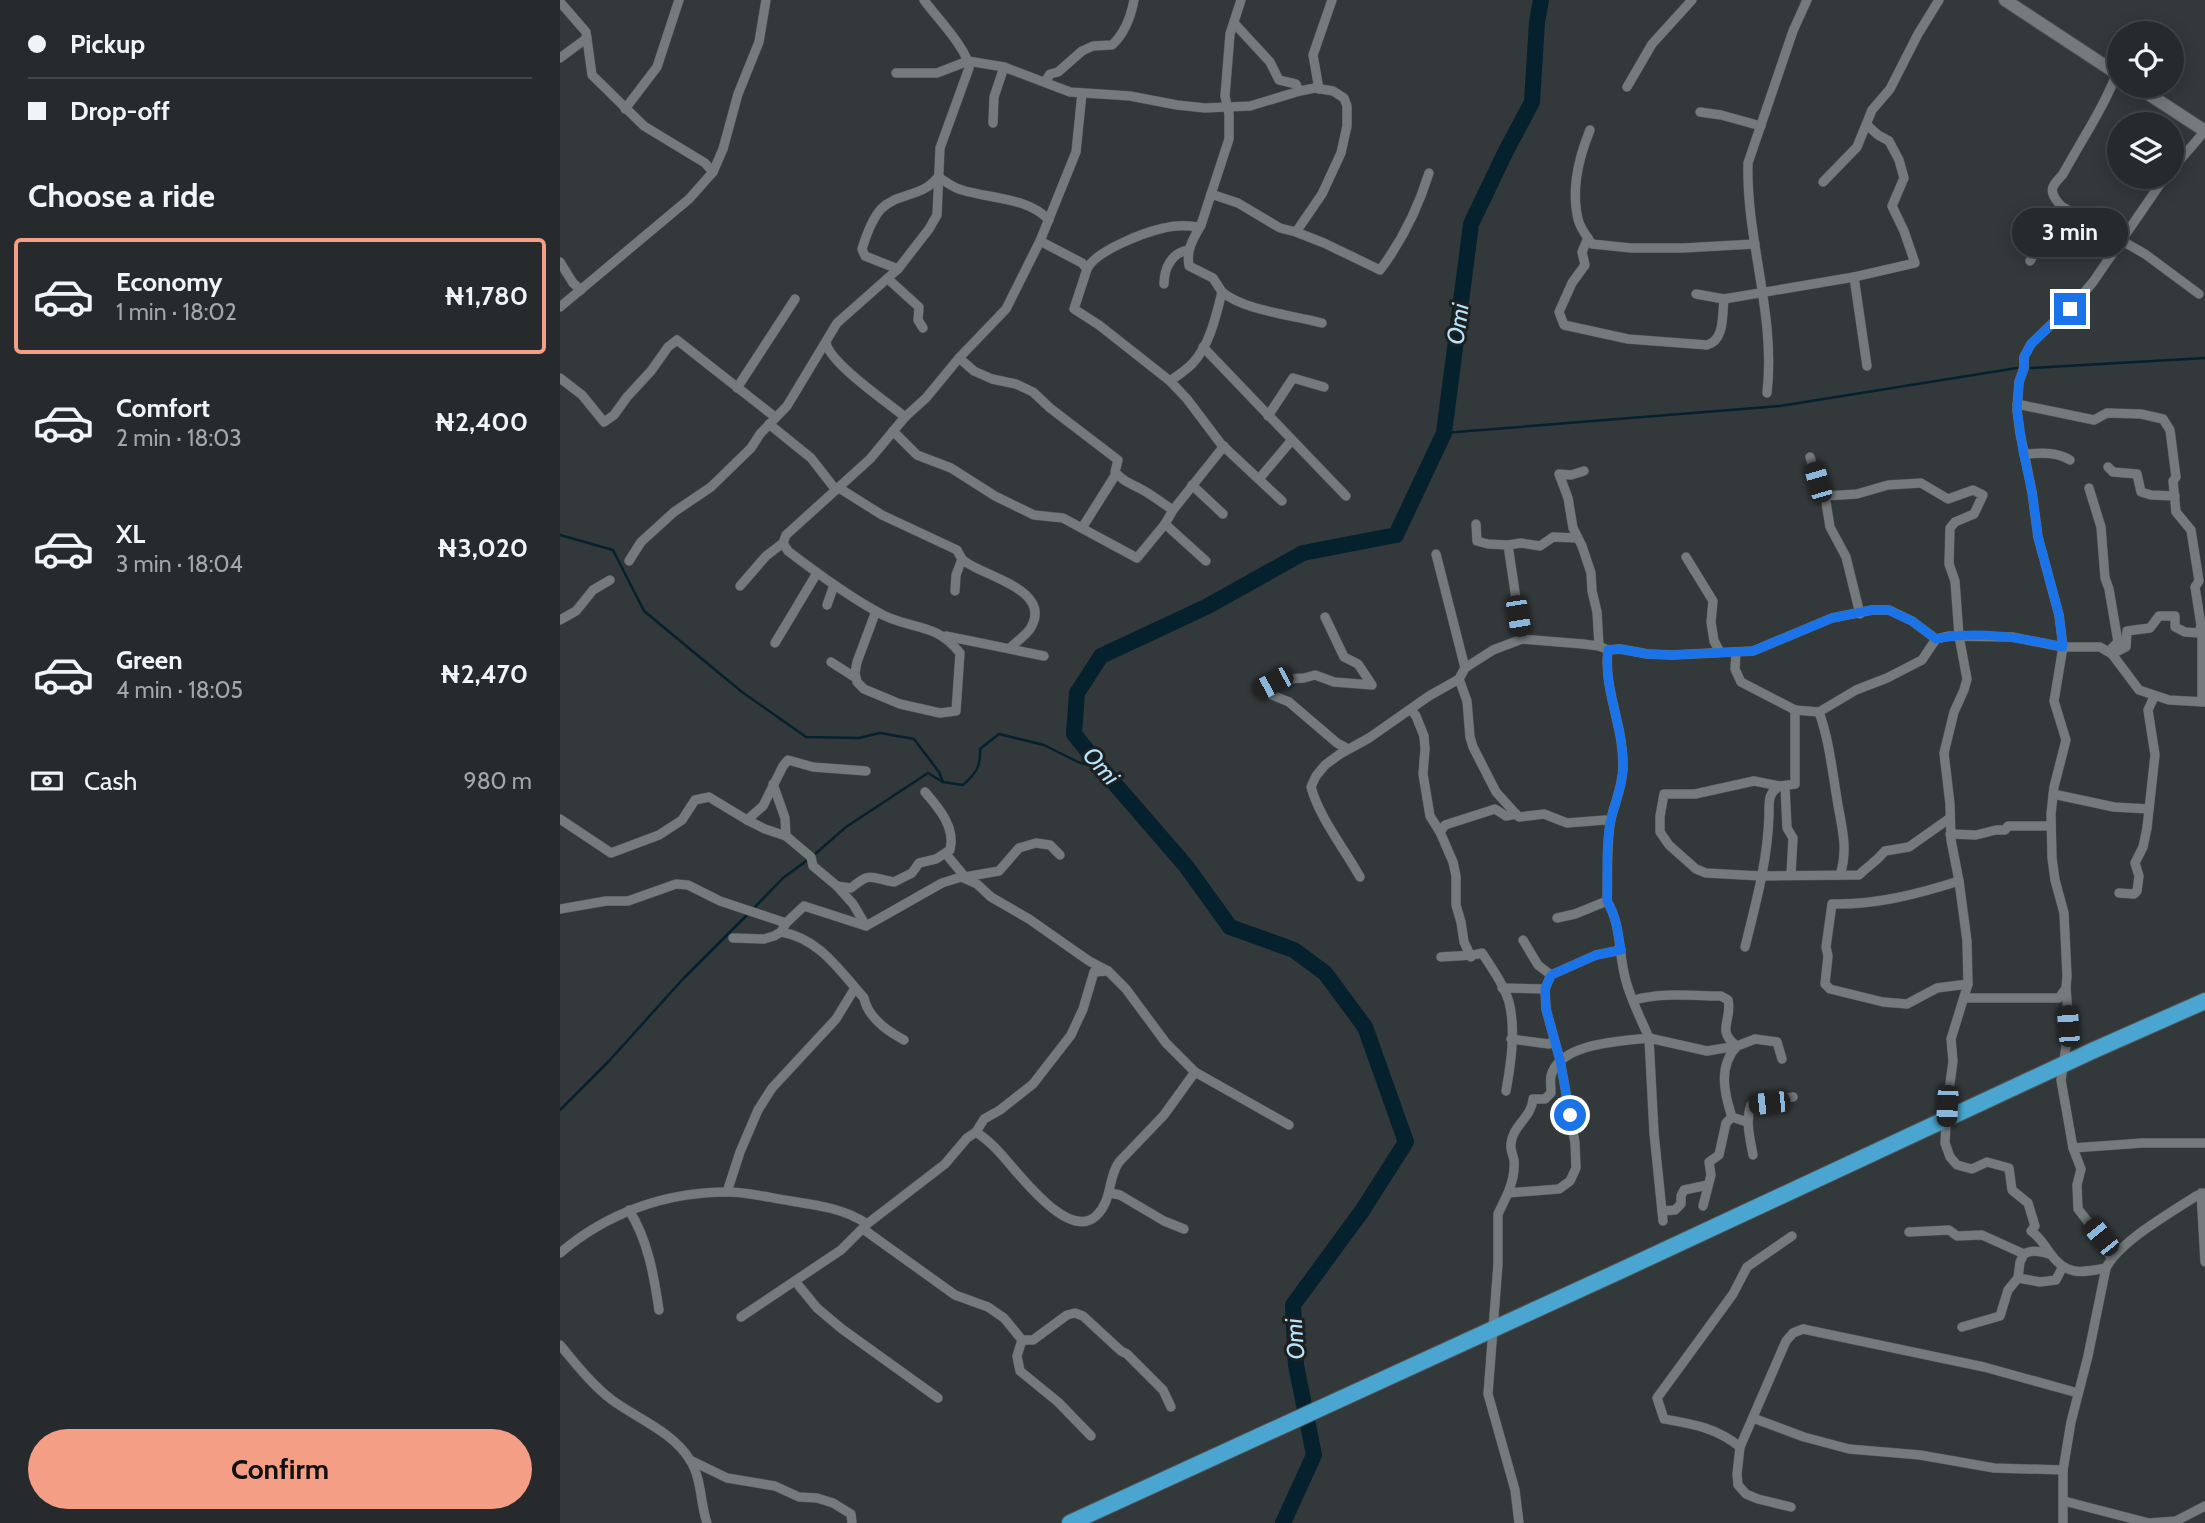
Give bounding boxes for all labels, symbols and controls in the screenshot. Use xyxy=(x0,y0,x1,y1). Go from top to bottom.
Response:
map controls xyxy=(2107,21,2184,189)
button: locate xyxy=(2107,21,2184,98)
text: Pickup xyxy=(70,28,145,60)
text: Drop-off xyxy=(70,95,170,127)
button: layers xyxy=(2107,112,2184,189)
text: Choose a ride xyxy=(28,176,215,215)
callout: 3 min xyxy=(2012,208,2128,256)
text: 3 min xyxy=(2042,218,2098,246)
icon: car xyxy=(32,265,95,328)
text: Economy xyxy=(116,266,222,298)
text: ₦1,780 xyxy=(444,280,528,312)
route end xyxy=(2054,293,2086,325)
text: 1 min · 18:02 xyxy=(116,298,237,326)
water label: Omi xyxy=(1440,301,1475,346)
icon: car xyxy=(32,391,95,454)
text: Comfort xyxy=(116,392,210,424)
text: ₦2,400 xyxy=(434,406,528,438)
text: 2 min · 18:03 xyxy=(116,424,242,452)
car xyxy=(1803,459,1834,505)
icon: car xyxy=(32,517,95,580)
text: XL xyxy=(116,518,145,550)
text: ₦3,020 xyxy=(437,532,528,564)
text: 3 min · 18:04 xyxy=(116,550,243,578)
car xyxy=(1505,594,1532,638)
icon: car xyxy=(32,643,95,706)
text: Green xyxy=(116,644,183,676)
text: ₦2,470 xyxy=(440,658,528,690)
car xyxy=(1250,664,1297,702)
text: 4 min · 18:05 xyxy=(116,676,243,704)
water label: Omi xyxy=(1077,741,1126,791)
icon: cash xyxy=(28,762,66,800)
text: Cash xyxy=(84,765,137,797)
text: 980 m xyxy=(464,767,532,795)
car xyxy=(2057,1004,2080,1048)
car xyxy=(1936,1084,1959,1128)
car xyxy=(1748,1090,1791,1116)
route start xyxy=(1554,1099,1586,1131)
car xyxy=(2080,1214,2123,1260)
water label: Omi xyxy=(1279,1317,1310,1361)
button: Confirm xyxy=(28,1429,532,1509)

